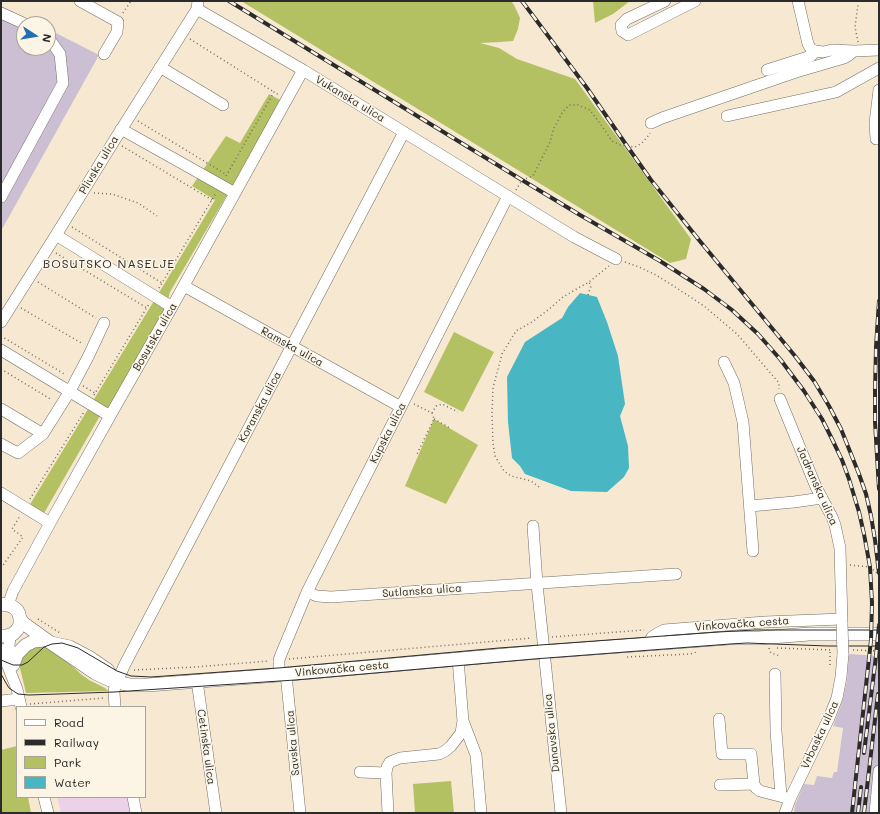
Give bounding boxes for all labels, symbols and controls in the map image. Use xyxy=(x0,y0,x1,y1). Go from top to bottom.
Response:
north arrow xyxy=(16,16,56,56)
text: N xyxy=(39,33,55,44)
street label: Vukanska ulica xyxy=(313,73,387,125)
street label: Plivska ulica xyxy=(76,133,122,197)
district label: BOSUTSKO NASELJE xyxy=(43,257,175,271)
street label: Bosutska ulica xyxy=(130,301,180,373)
street label: Ramska ulica xyxy=(258,324,326,370)
street label: Koranska ulica xyxy=(236,369,284,445)
street label: Kupska ulica xyxy=(367,400,409,466)
street label: Jadranska ulica xyxy=(794,444,840,528)
street label: Sutlanska ulica xyxy=(382,582,462,600)
street label: Vinkovačka cesta xyxy=(694,614,790,634)
street label: Vinkovačka cesta xyxy=(294,658,390,680)
street label: Dunavska ulica xyxy=(541,693,563,773)
street label: Vrbaska ulica xyxy=(798,699,842,771)
legend xyxy=(16,706,146,798)
street label: Cetinska ulica xyxy=(194,708,218,786)
street label: Savska ulica xyxy=(284,710,302,776)
text: Road xyxy=(54,714,84,730)
text: Railway xyxy=(54,734,99,750)
text: Park xyxy=(54,754,81,770)
text: Water xyxy=(54,774,91,790)

